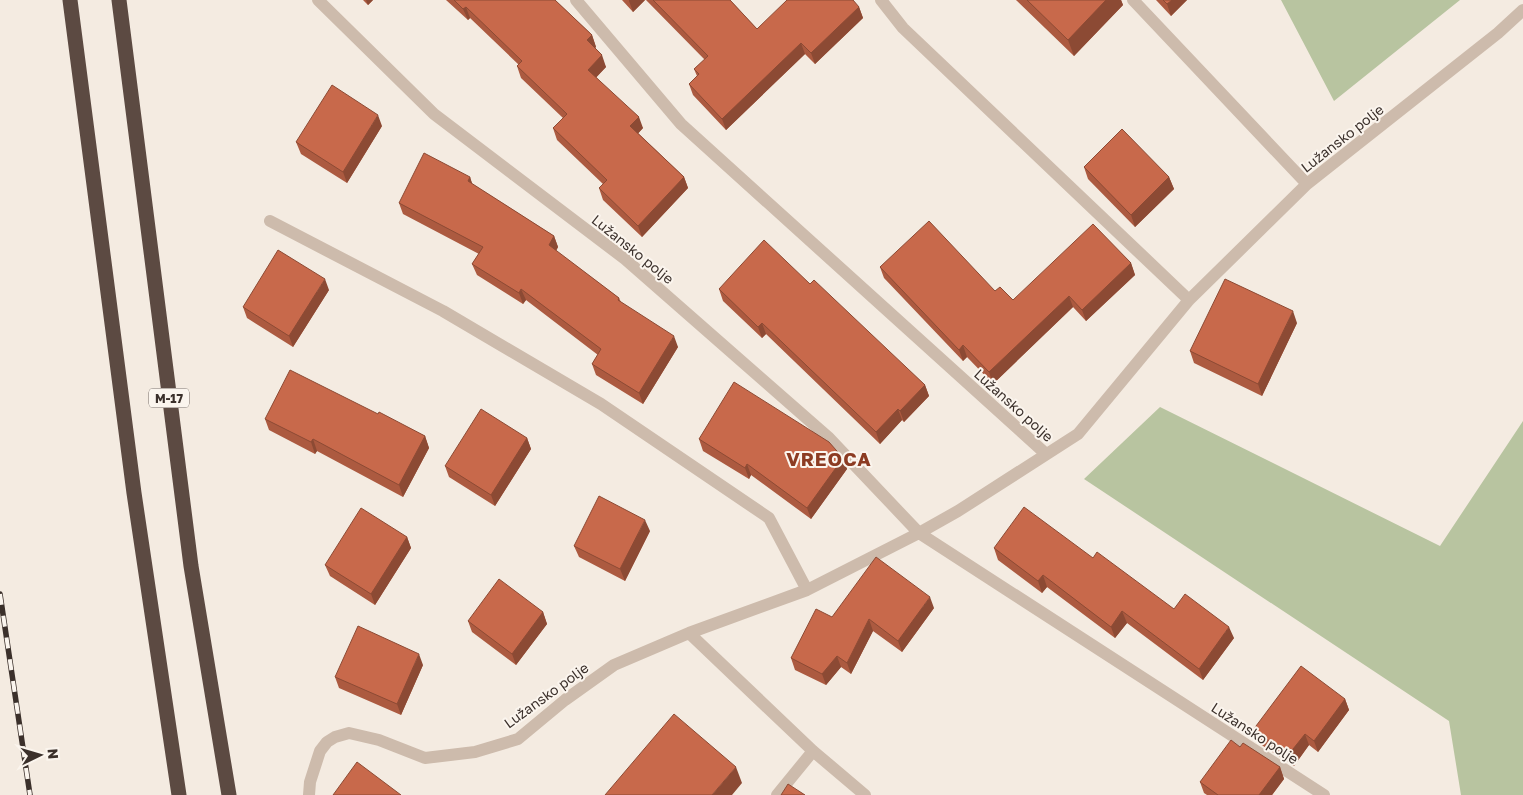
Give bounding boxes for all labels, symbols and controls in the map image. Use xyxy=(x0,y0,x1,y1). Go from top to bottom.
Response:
street label: Lužansko polje xyxy=(1297,100,1387,176)
street label: Lužansko polje xyxy=(589,211,677,287)
street label: Lužansko polje xyxy=(971,365,1057,445)
road number: M-17 xyxy=(149,388,189,408)
district label: VREOCA xyxy=(786,447,872,470)
street label: Lužansko polje xyxy=(500,659,592,731)
street label: Lužansko polje xyxy=(1208,699,1302,767)
north arrow xyxy=(15,730,65,780)
text: N xyxy=(45,748,62,760)

